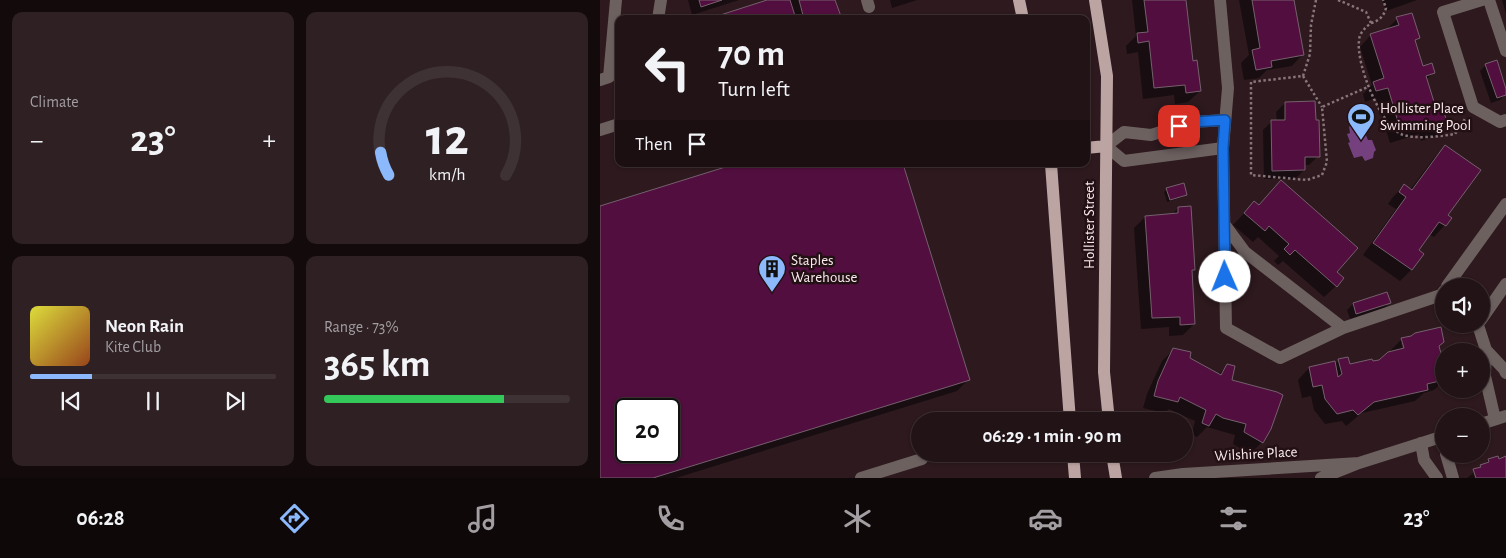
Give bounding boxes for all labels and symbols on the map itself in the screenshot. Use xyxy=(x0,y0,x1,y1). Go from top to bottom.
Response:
place label: Hollister Place Swimming Pool xyxy=(1380,101,1471,133)
sports icon: Hollister Place Swimming Pool xyxy=(1346,102,1376,141)
pin xyxy=(1158,105,1200,147)
street label: Hollister Street xyxy=(1082,181,1097,269)
position arrow xyxy=(1198,250,1250,302)
place label: Staples Warehouse xyxy=(791,253,857,285)
building icon: Staples Warehouse xyxy=(757,254,787,293)
speed limit sign: 20 xyxy=(615,398,680,463)
street label: Wilshire Place xyxy=(1214,444,1298,464)

